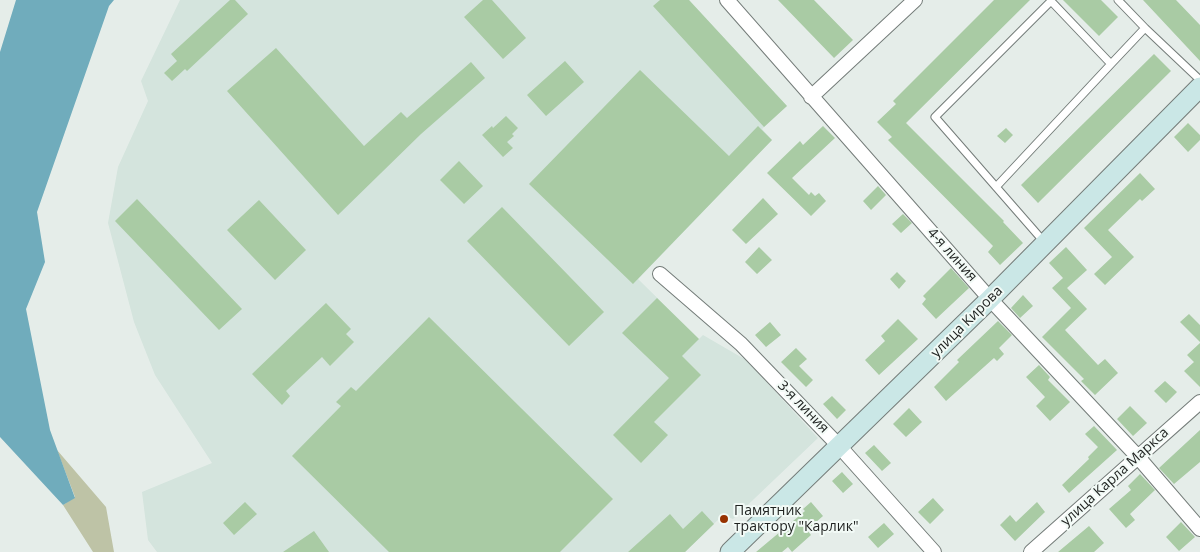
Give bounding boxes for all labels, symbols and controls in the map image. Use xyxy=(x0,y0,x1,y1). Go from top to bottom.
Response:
street label: 4-я линия xyxy=(924,225,980,285)
street label: улица Кирова xyxy=(928,283,1006,361)
street label: 3-я линия xyxy=(774,377,832,437)
street label: улица Карла Маркса xyxy=(1058,424,1172,530)
place label: Памятник трактору "Карлик" xyxy=(734,503,859,536)
marker: Памятник трактору "Карлик" xyxy=(718,513,730,525)

